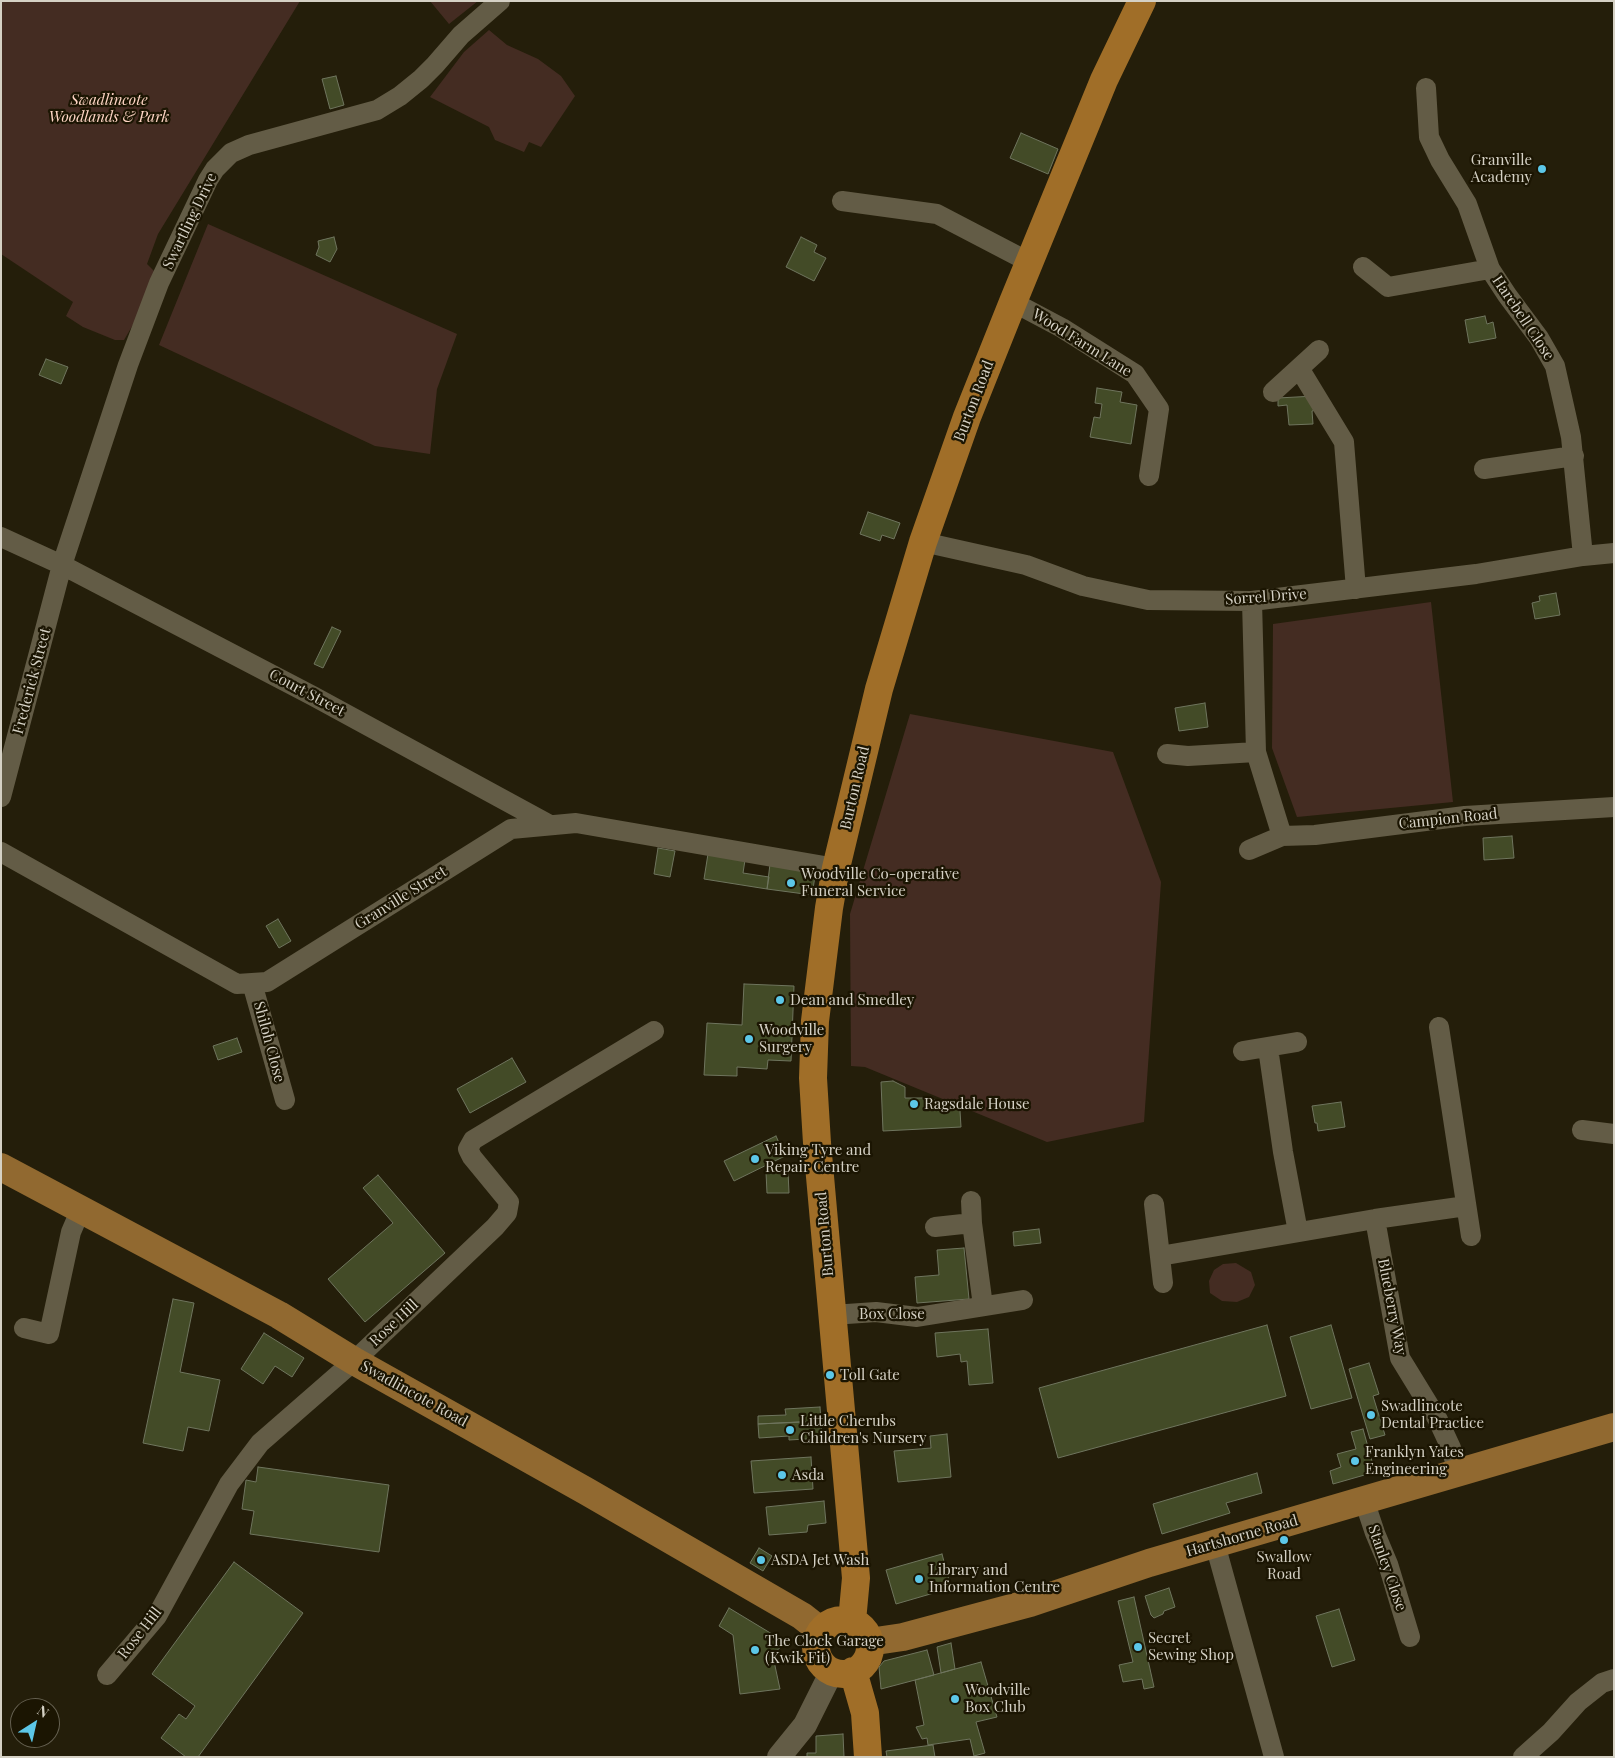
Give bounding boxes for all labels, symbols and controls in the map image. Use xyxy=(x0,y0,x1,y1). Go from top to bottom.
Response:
park label: Swadlincote Woodlands & Park xyxy=(49,91,169,126)
place label: Granville Academy xyxy=(1471,151,1532,186)
marker: Granville Academy xyxy=(1536,163,1548,175)
street label: Swartling Drive xyxy=(159,170,221,272)
street label: Harebell Close xyxy=(1488,272,1558,364)
street label: Wood Farm Lane xyxy=(1029,305,1135,381)
street label: Burton Road xyxy=(950,358,998,444)
street label: Sorrel Drive xyxy=(1225,585,1307,609)
street label: Frederick Street xyxy=(9,626,55,736)
street label: Court Street xyxy=(266,666,348,720)
street label: Burton Road xyxy=(837,745,873,831)
street label: Campion Road xyxy=(1398,805,1498,833)
street label: Granville Street xyxy=(352,862,450,934)
place label: Woodville Co-operative Funeral Service xyxy=(801,865,959,900)
marker: Woodville Co-operative Funeral Service xyxy=(785,877,797,889)
place label: Dean and Smedley xyxy=(790,991,914,1009)
marker: Dean and Smedley xyxy=(774,994,786,1006)
street label: Shiloh Close xyxy=(250,1000,288,1084)
place label: Woodville Surgery xyxy=(759,1021,824,1056)
marker: Woodville Surgery xyxy=(743,1033,755,1045)
place label: Ragsdale House xyxy=(924,1095,1030,1113)
marker: Ragsdale House xyxy=(908,1098,920,1110)
place label: Viking Tyre and Repair Centre xyxy=(765,1141,871,1176)
marker: Viking Tyre and Repair Centre xyxy=(749,1153,761,1165)
street label: Burton Road xyxy=(812,1191,838,1277)
street label: Blueberry Way xyxy=(1374,1257,1410,1357)
street label: Rose Hill xyxy=(366,1296,422,1350)
street label: Box Close xyxy=(859,1305,925,1323)
street label: Swadlincote Road xyxy=(357,1357,471,1431)
place label: Toll Gate xyxy=(840,1366,900,1384)
marker: Toll Gate xyxy=(824,1369,836,1381)
place label: Swadlincote Dental Practice xyxy=(1381,1397,1484,1432)
marker: Swadlincote Dental Practice xyxy=(1365,1409,1377,1421)
place label: Little Cherubs Children's Nursery xyxy=(800,1412,927,1447)
marker: Little Cherubs Children's Nursery xyxy=(784,1424,796,1436)
place label: Franklyn Yates Engineering xyxy=(1365,1443,1464,1478)
marker: Franklyn Yates Engineering xyxy=(1349,1455,1361,1467)
place label: Asda xyxy=(792,1466,824,1484)
marker: Asda xyxy=(776,1469,788,1481)
street label: Hartshorne Road xyxy=(1184,1511,1300,1561)
street label: Stanley Close xyxy=(1364,1523,1410,1613)
marker: Swallow Road xyxy=(1278,1534,1290,1546)
place label: Swallow Road xyxy=(1256,1548,1312,1583)
place label: ASDA Jet Wash xyxy=(771,1551,869,1569)
marker: ASDA Jet Wash xyxy=(755,1554,767,1566)
place label: Library and Information Centre xyxy=(929,1561,1060,1596)
marker: Library and Information Centre xyxy=(913,1573,925,1585)
street label: Rose Hill xyxy=(114,1604,166,1662)
place label: Secret Sewing Shop xyxy=(1148,1629,1234,1664)
place label: The Clock Garage (Kwik Fit) xyxy=(765,1632,884,1667)
marker: Secret Sewing Shop xyxy=(1132,1641,1144,1653)
marker: The Clock Garage (Kwik Fit) xyxy=(749,1644,761,1656)
place label: Woodville Box Club xyxy=(965,1681,1030,1716)
marker: Woodville Box Club xyxy=(949,1693,961,1705)
north arrow xyxy=(10,1698,60,1748)
text: N xyxy=(34,1700,53,1722)

